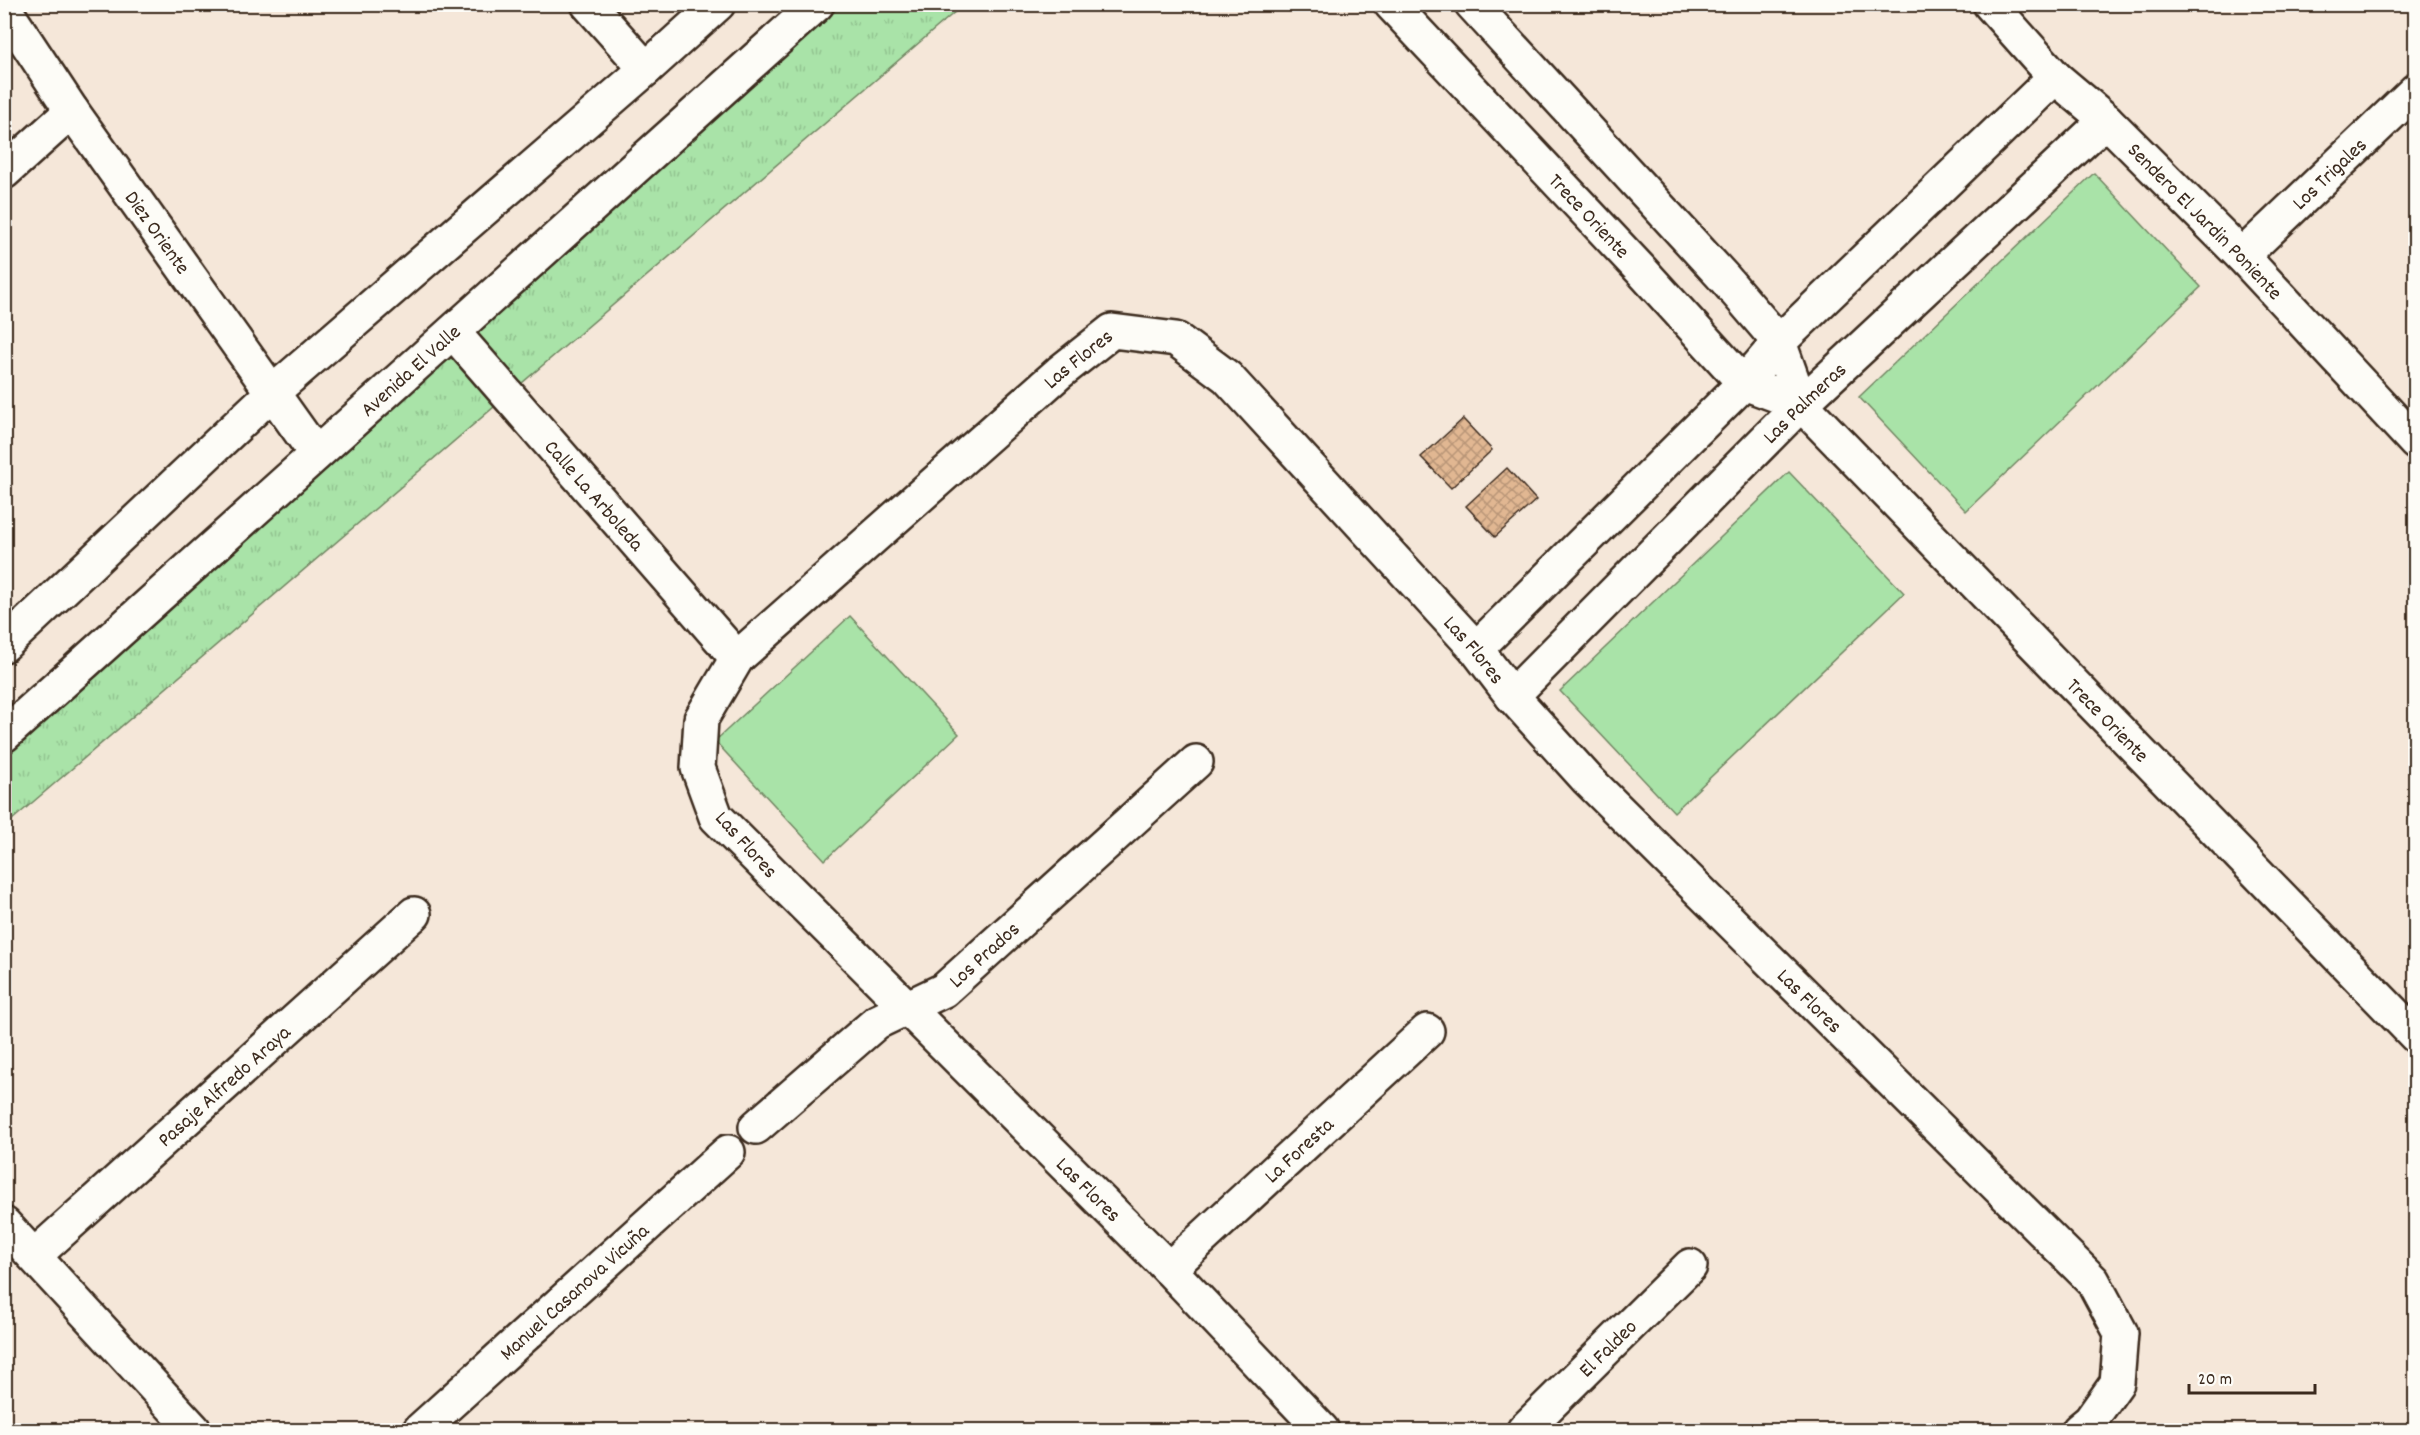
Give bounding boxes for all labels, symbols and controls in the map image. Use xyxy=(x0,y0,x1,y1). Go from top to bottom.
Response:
street label: Los Trigales xyxy=(2287,132,2375,219)
street label: Sendero El Jardin Poniente xyxy=(2119,137,2288,308)
street label: Trece Oriente xyxy=(1540,168,1635,267)
street label: Diez Oriente xyxy=(116,186,196,282)
street label: Avenida El Valle xyxy=(355,319,469,425)
street label: Las Flores xyxy=(1038,323,1121,398)
street label: Las Palmeras xyxy=(1757,357,1855,452)
street label: Calle La Arboleda xyxy=(536,434,650,560)
street label: Las Flores xyxy=(1435,610,1510,692)
street label: Trece Oriente xyxy=(2058,673,2154,771)
street label: Las Flores xyxy=(706,806,783,886)
street label: Los Prados xyxy=(943,916,1028,997)
street label: Las Flores xyxy=(1768,963,1848,1042)
street label: Pasaje Alfredo Araya xyxy=(152,1019,300,1156)
street label: La Foresta xyxy=(1259,1111,1343,1192)
street label: Las Flores xyxy=(1047,1152,1126,1231)
street label: Manuel Casanova Vicuña xyxy=(494,1217,658,1369)
street label: El Faldeo xyxy=(1573,1314,1646,1386)
scale bar xyxy=(2189,1357,2315,1395)
text: 20 m xyxy=(2198,1368,2232,1393)

